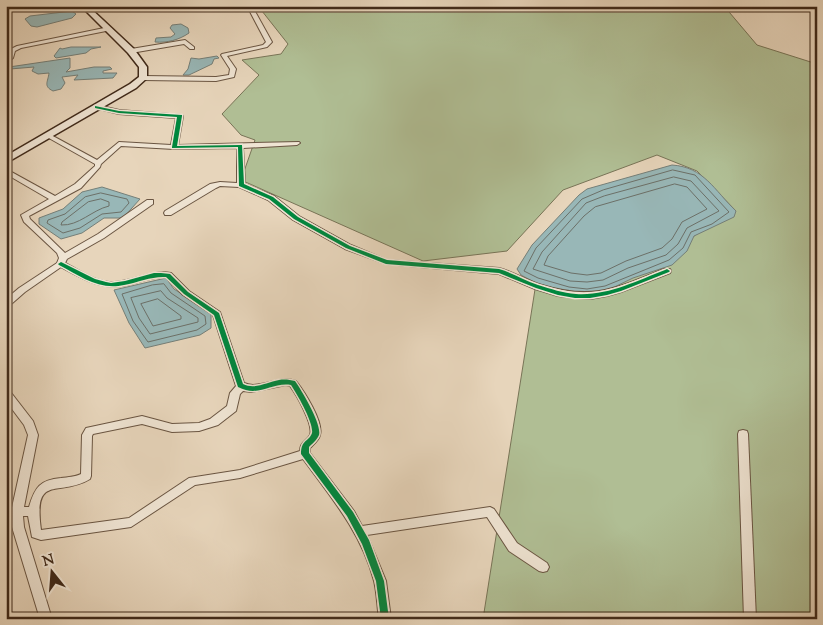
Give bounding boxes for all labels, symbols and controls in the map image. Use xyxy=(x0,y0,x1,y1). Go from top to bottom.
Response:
north arrow xyxy=(28,548,78,598)
text: N xyxy=(41,550,57,573)

